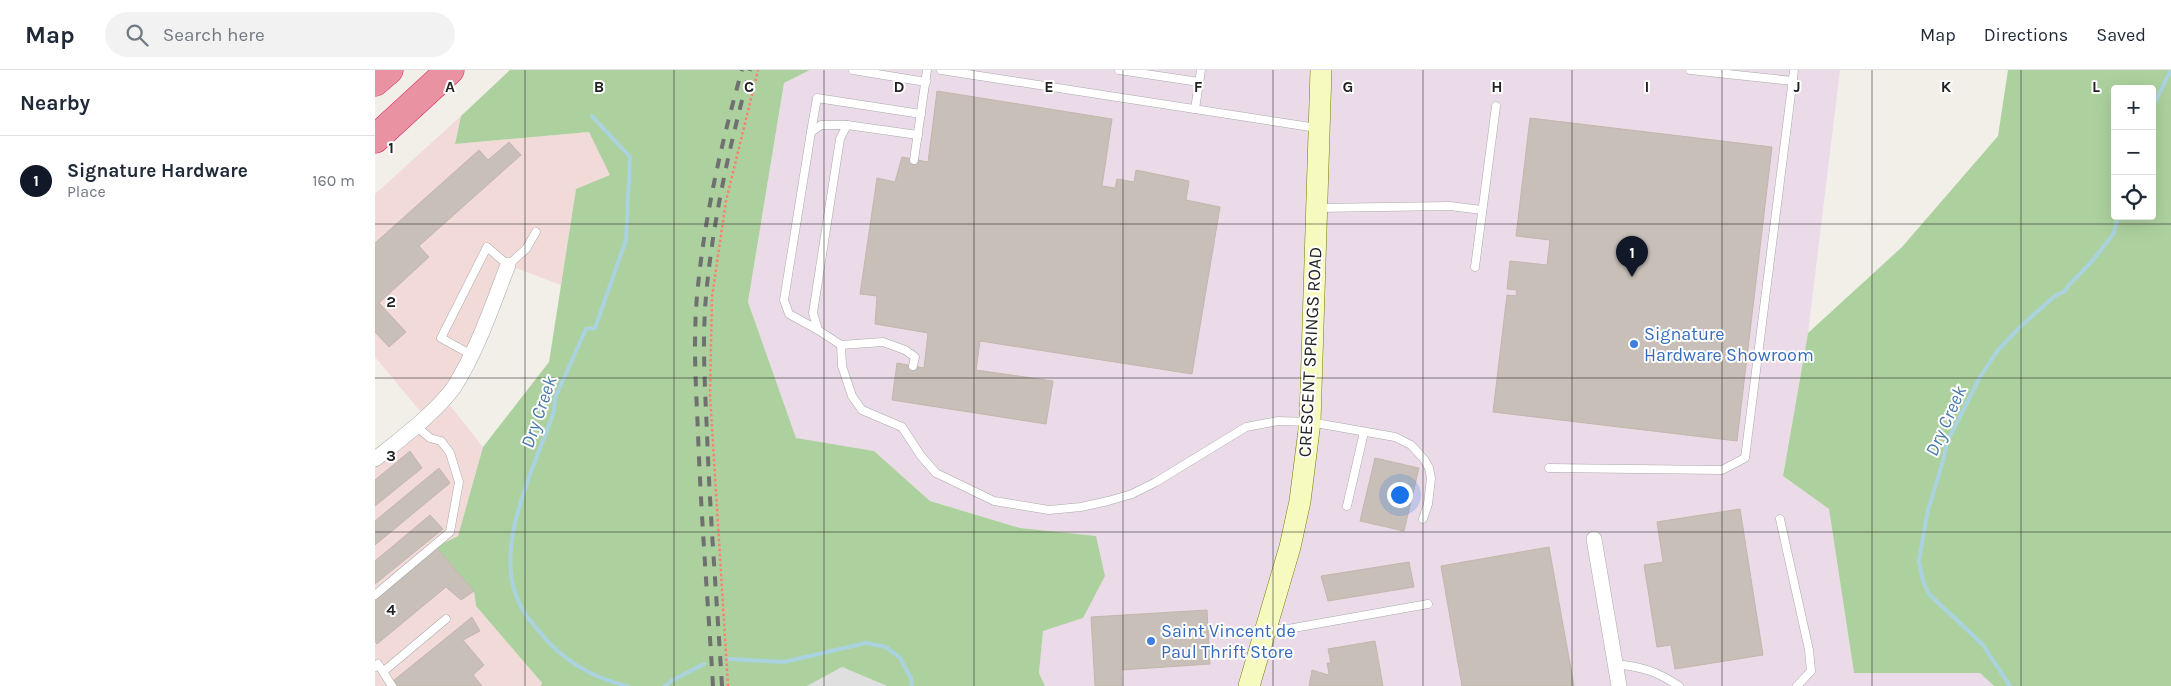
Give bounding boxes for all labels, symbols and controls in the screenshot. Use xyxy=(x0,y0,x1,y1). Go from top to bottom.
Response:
search box xyxy=(105,12,455,57)
text: Map xyxy=(25,21,75,49)
icon: search xyxy=(123,21,151,49)
text: Search here xyxy=(163,24,265,46)
text: Map xyxy=(1920,24,1956,46)
text: Directions xyxy=(1984,24,2068,46)
text: Saved xyxy=(2096,24,2146,46)
text: A xyxy=(445,77,455,96)
text: B xyxy=(594,77,604,96)
text: C xyxy=(744,77,754,96)
text: D xyxy=(894,77,905,96)
text: E xyxy=(1044,77,1054,96)
text: F xyxy=(1194,77,1203,96)
text: G xyxy=(1343,77,1353,96)
text: H xyxy=(1491,77,1503,96)
text: I xyxy=(1645,77,1649,96)
text: J xyxy=(1793,77,1801,96)
text: K xyxy=(1941,77,1952,96)
text: L xyxy=(2092,77,2100,96)
map controls xyxy=(2111,85,2156,220)
button: + xyxy=(2111,85,2156,130)
text: Nearby xyxy=(20,91,90,115)
button: − xyxy=(2111,130,2156,175)
text: 1 xyxy=(388,138,394,157)
text: Signature Hardware xyxy=(67,160,248,182)
text: 1 xyxy=(33,171,39,190)
text: 160 m xyxy=(312,171,355,190)
button: locate xyxy=(2111,175,2156,220)
text: Place xyxy=(67,182,106,201)
pin: 1 xyxy=(1616,236,1648,277)
street label: CRESCENT SPRINGS ROAD xyxy=(1294,246,1326,458)
text: 2 xyxy=(386,292,396,311)
place label: Signature Hardware Showroom xyxy=(1644,323,1814,366)
marker: Signature Hardware Showroom xyxy=(1628,338,1640,350)
water label: Dry Creek xyxy=(516,373,562,451)
water label: Dry Creek xyxy=(1921,382,1971,459)
text: 3 xyxy=(386,446,396,465)
your location xyxy=(1387,482,1413,508)
text: 4 xyxy=(386,600,396,619)
place label: Saint Vincent de Paul Thrift Store xyxy=(1161,620,1296,663)
marker: Saint Vincent de Paul Thrift Store xyxy=(1145,635,1157,647)

